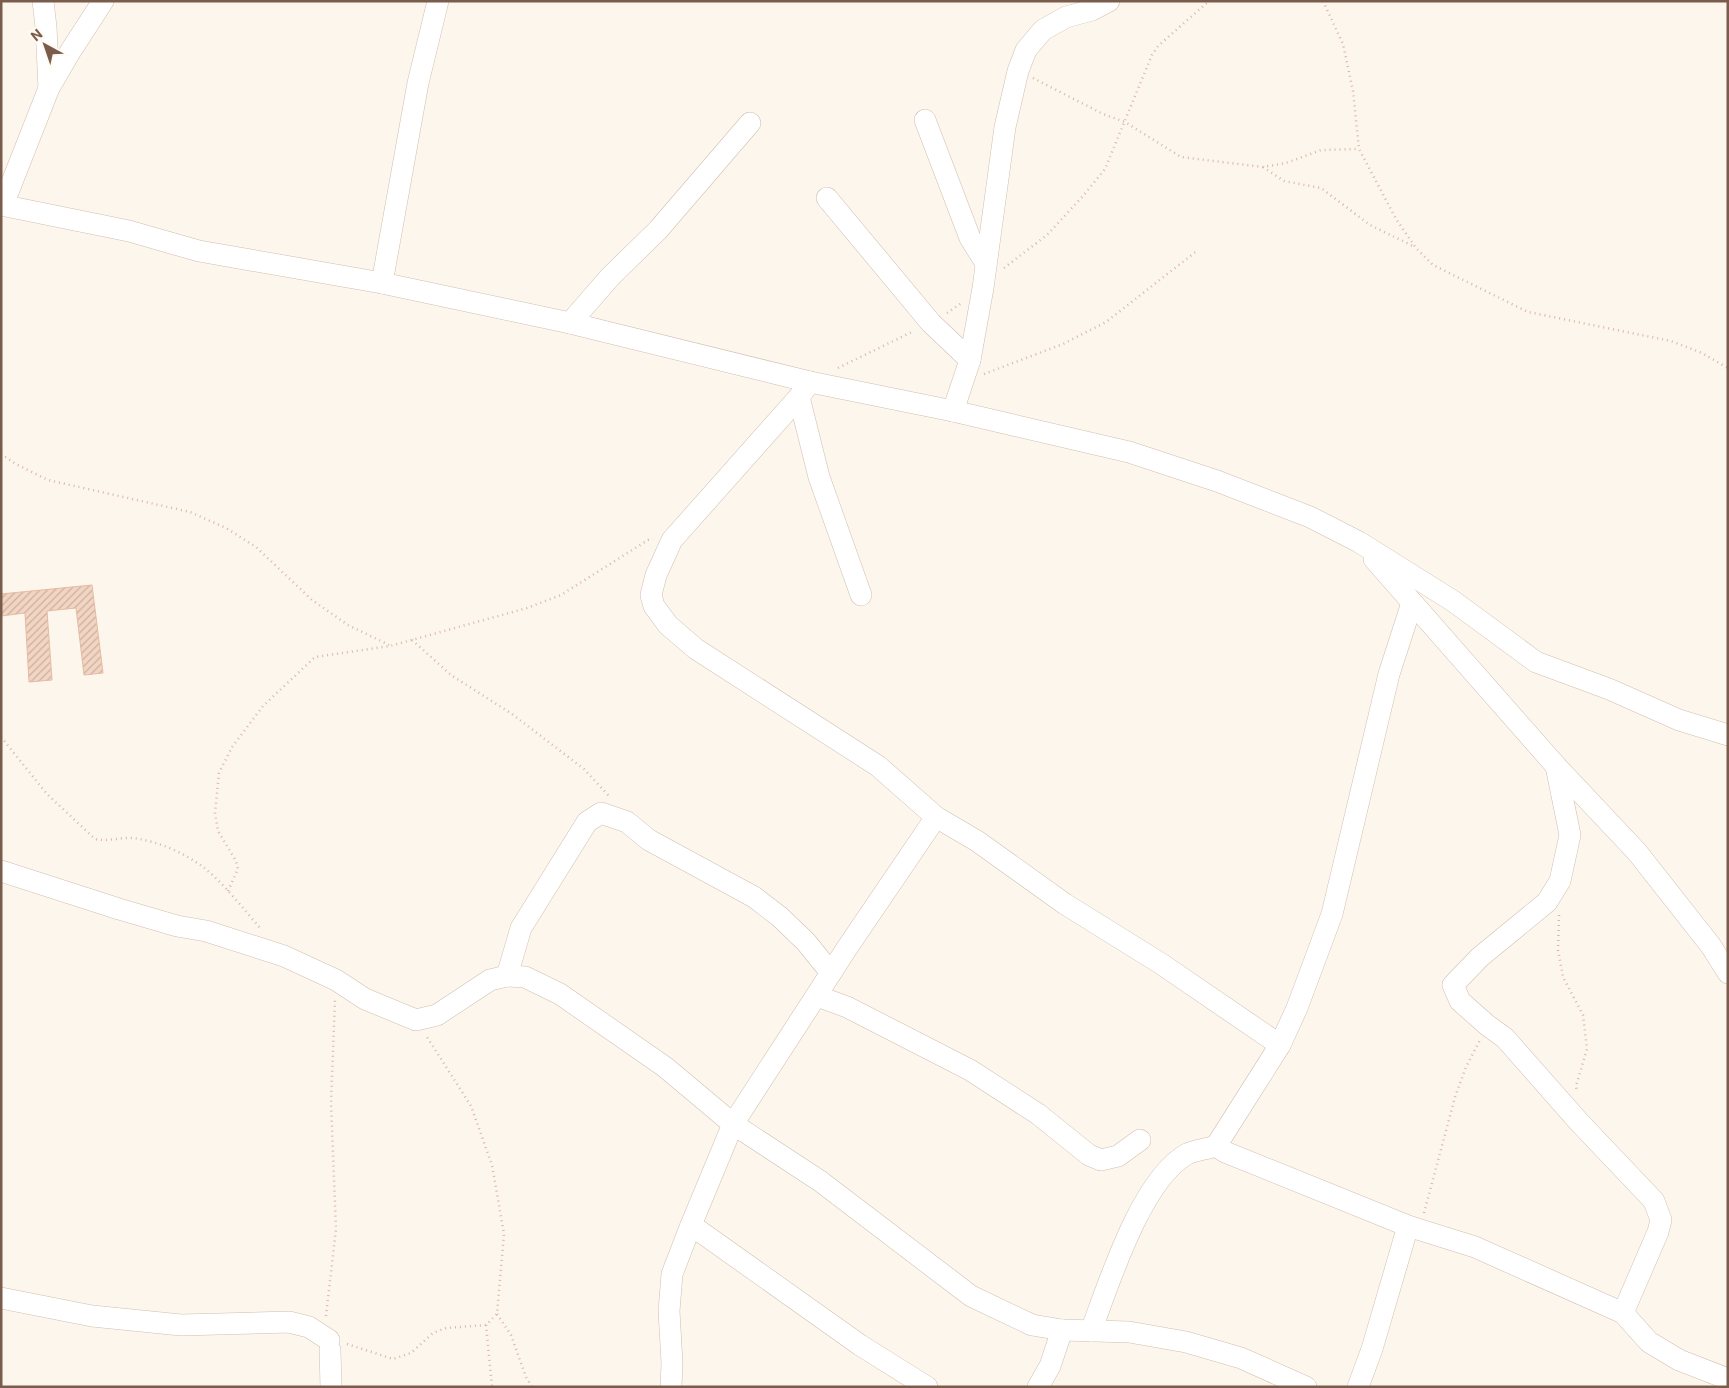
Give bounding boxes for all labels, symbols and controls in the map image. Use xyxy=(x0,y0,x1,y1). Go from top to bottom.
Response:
north arrow xyxy=(20,20,70,70)
text: N xyxy=(28,26,46,44)

